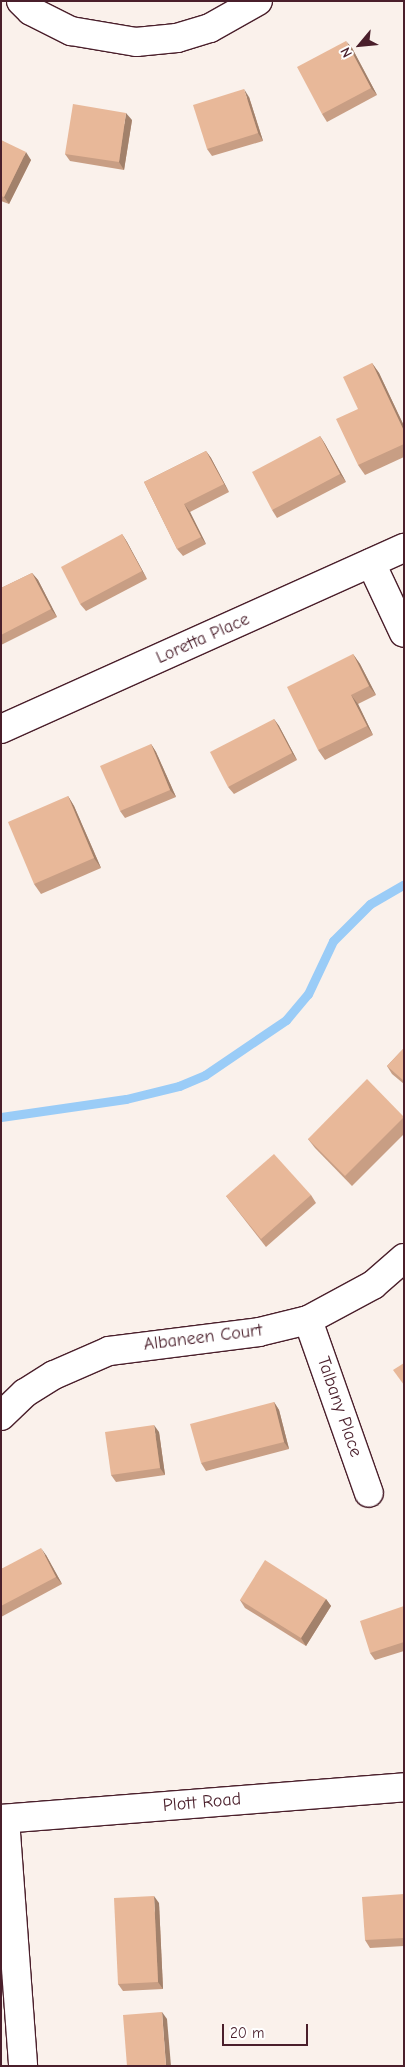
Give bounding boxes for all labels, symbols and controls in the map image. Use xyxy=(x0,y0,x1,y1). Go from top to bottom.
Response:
north arrow xyxy=(335,20,385,70)
text: N xyxy=(337,44,356,60)
street label: Loretta Place xyxy=(153,609,253,669)
street label: Albaneen Court xyxy=(142,1320,264,1356)
street label: Talbany Place xyxy=(312,1354,366,1460)
street label: Plott Road xyxy=(162,1789,242,1817)
scale bar xyxy=(225,2014,311,2046)
text: 20 m xyxy=(230,2024,264,2042)

